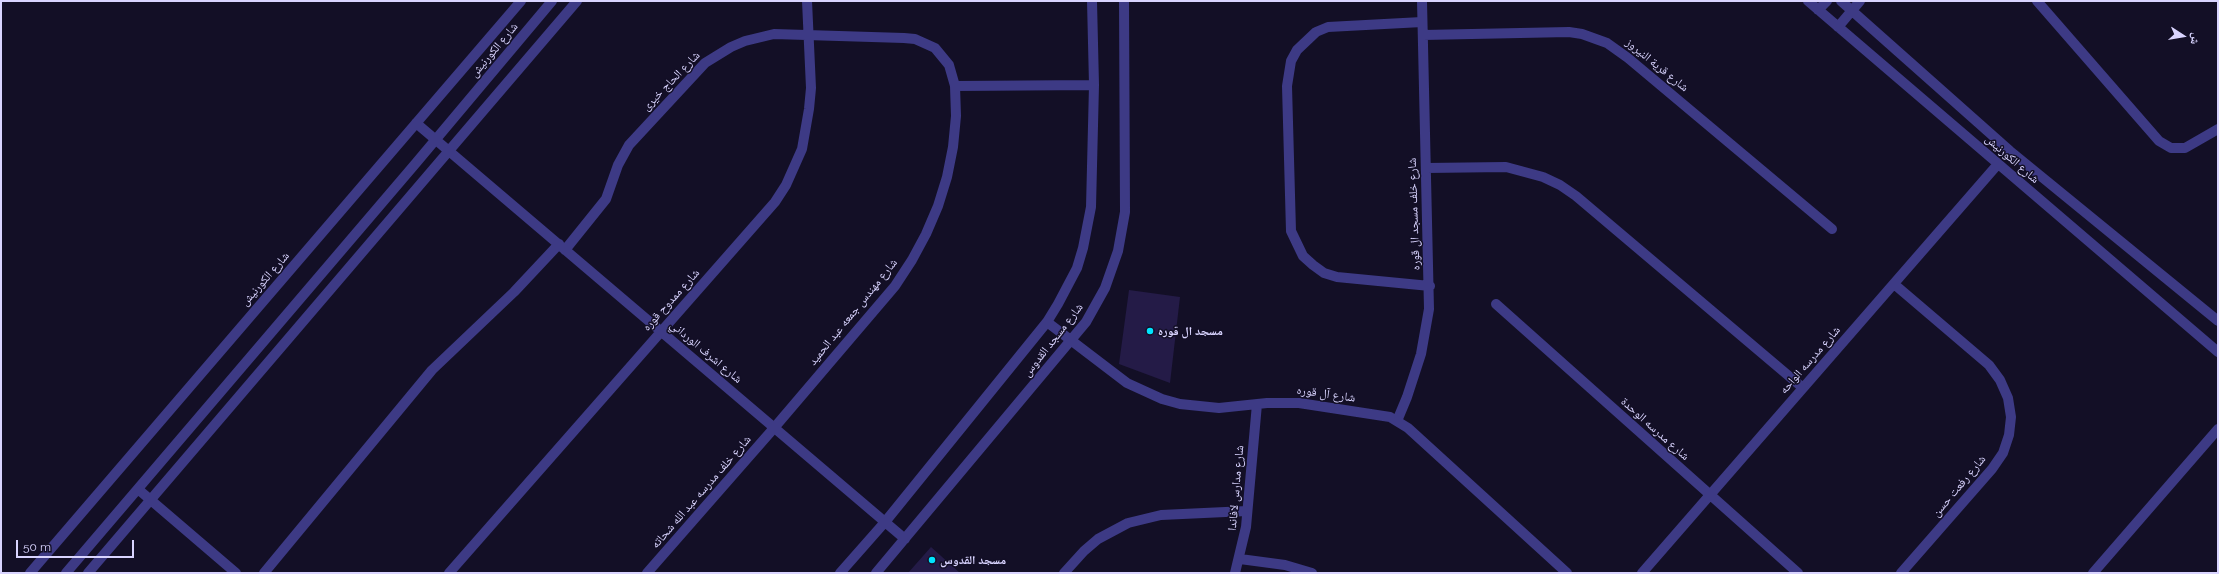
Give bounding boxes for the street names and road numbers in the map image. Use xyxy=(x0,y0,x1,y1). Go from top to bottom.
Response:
street label: شارع الكورنيش xyxy=(467,20,521,80)
street label: شارع قرية النيروز xyxy=(1623,35,1691,95)
street label: شارع الحاج خيرى xyxy=(639,48,703,114)
street label: شارع الكورنيش xyxy=(1982,132,2042,186)
street label: شارع خلف مسجد ال قوره xyxy=(1405,157,1423,271)
street label: شارع الكورنيش xyxy=(238,249,292,309)
street label: شارع مهندس جمعه عبد الحميد xyxy=(806,256,900,368)
street label: شارع ممدوح قوره xyxy=(639,266,703,334)
street label: شارع مسجد القدوس xyxy=(1020,300,1086,380)
street label: شارع اشرف الورداني xyxy=(667,318,745,386)
street label: شارع مدرسه الواحه xyxy=(1777,323,1843,397)
street label: شارع آل قوره xyxy=(1296,383,1356,405)
street label: شارع مدرسه الوحدة xyxy=(1618,394,1692,464)
street label: شارع خلف مدرسه عبد الله شحاته xyxy=(648,433,754,551)
street label: شارع مدارس لافاندا xyxy=(1225,445,1247,531)
street label: شارع رفعت حسن xyxy=(1929,452,1989,520)

